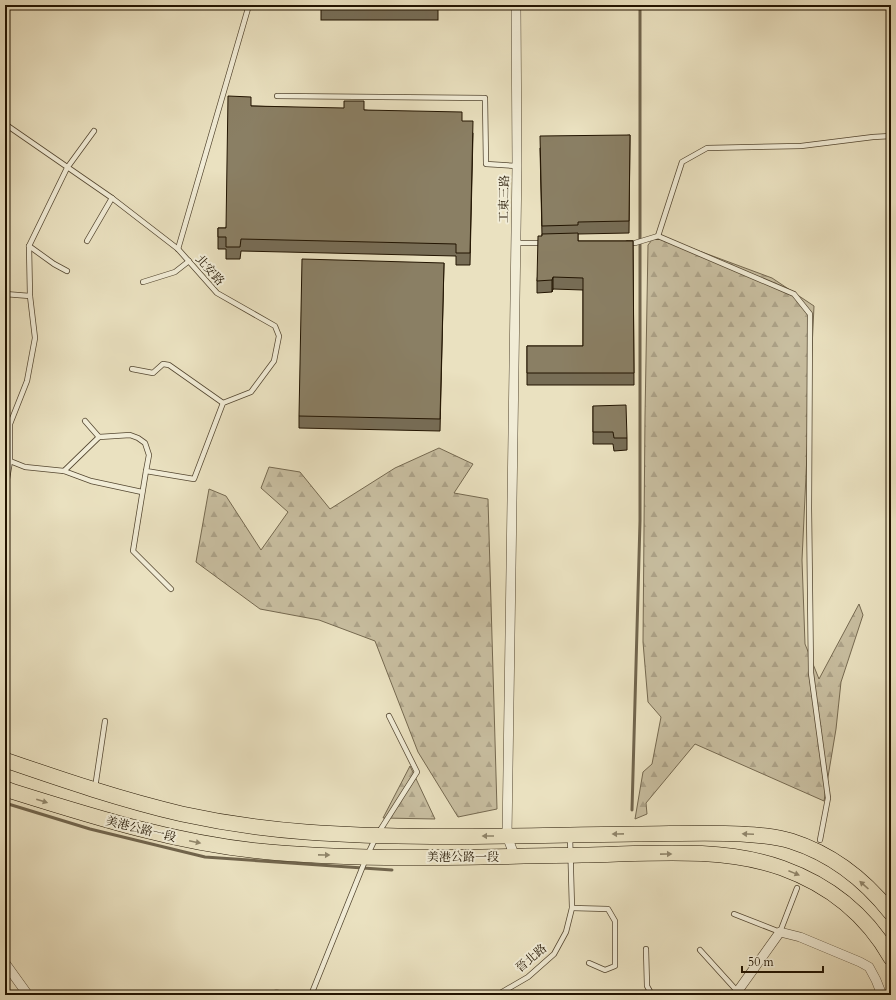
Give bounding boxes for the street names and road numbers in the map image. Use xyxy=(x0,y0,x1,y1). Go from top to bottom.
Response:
street label: 工東三路 xyxy=(496,175,512,223)
street label: 北安路 xyxy=(192,251,228,289)
street label: 美港公路一段 xyxy=(104,813,178,845)
street label: 美港公路一段 xyxy=(427,849,499,865)
street label: 晉北路 xyxy=(512,940,550,976)

